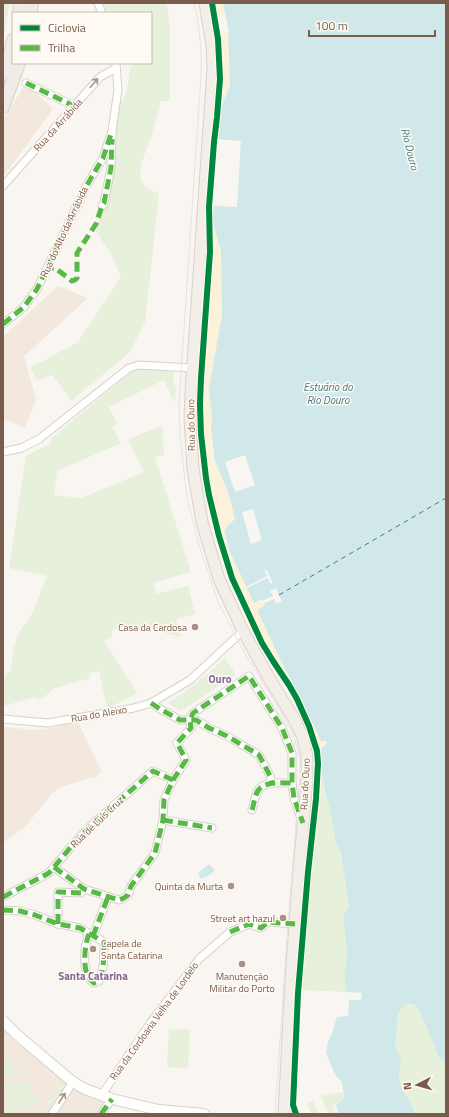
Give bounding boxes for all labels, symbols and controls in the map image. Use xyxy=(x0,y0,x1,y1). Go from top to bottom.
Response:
legend xyxy=(12,12,152,64)
scale bar xyxy=(309,12,435,38)
text: 100 m xyxy=(315,16,348,35)
text: Ciclovia xyxy=(48,18,86,37)
text: Trilha xyxy=(48,38,75,57)
one-way arrow xyxy=(89,79,98,89)
street label: Rua da Arrábida xyxy=(30,95,86,155)
water label: Rio Douro xyxy=(397,126,423,172)
street label: Rua do Alto da Arrábida xyxy=(36,184,92,280)
water label: Estuário do Rio Douro xyxy=(303,379,353,408)
street label: Rua do Ouro xyxy=(183,399,199,451)
place label: Casa da Cardosa xyxy=(118,620,187,635)
marker: Casa da Cardosa xyxy=(190,622,200,632)
district label: Ouro xyxy=(208,671,232,687)
street label: Rua do Aleixo xyxy=(70,702,128,726)
street label: Rua do Ouro xyxy=(296,758,314,810)
street label: Rua de Luís Cruz xyxy=(67,792,127,851)
place label: Quinta da Murta xyxy=(155,879,223,894)
marker: Quinta da Murta xyxy=(226,881,236,891)
place label: Street art hazul xyxy=(210,911,275,926)
marker: Street art hazul xyxy=(278,913,288,923)
place label: Capela de Santa Catarina xyxy=(101,936,163,963)
marker: Capela de Santa Catarina xyxy=(88,944,98,954)
street label: Rua da Cordoaria Velha de Lordelo xyxy=(106,959,202,1083)
marker: Manutenção Militar do Porto xyxy=(237,959,247,969)
district label: Santa Catarina xyxy=(58,968,128,984)
place label: Manutenção Militar do Porto xyxy=(209,969,275,996)
north arrow xyxy=(397,1065,437,1105)
text: N xyxy=(399,1081,415,1091)
one-way arrow xyxy=(58,1093,66,1104)

